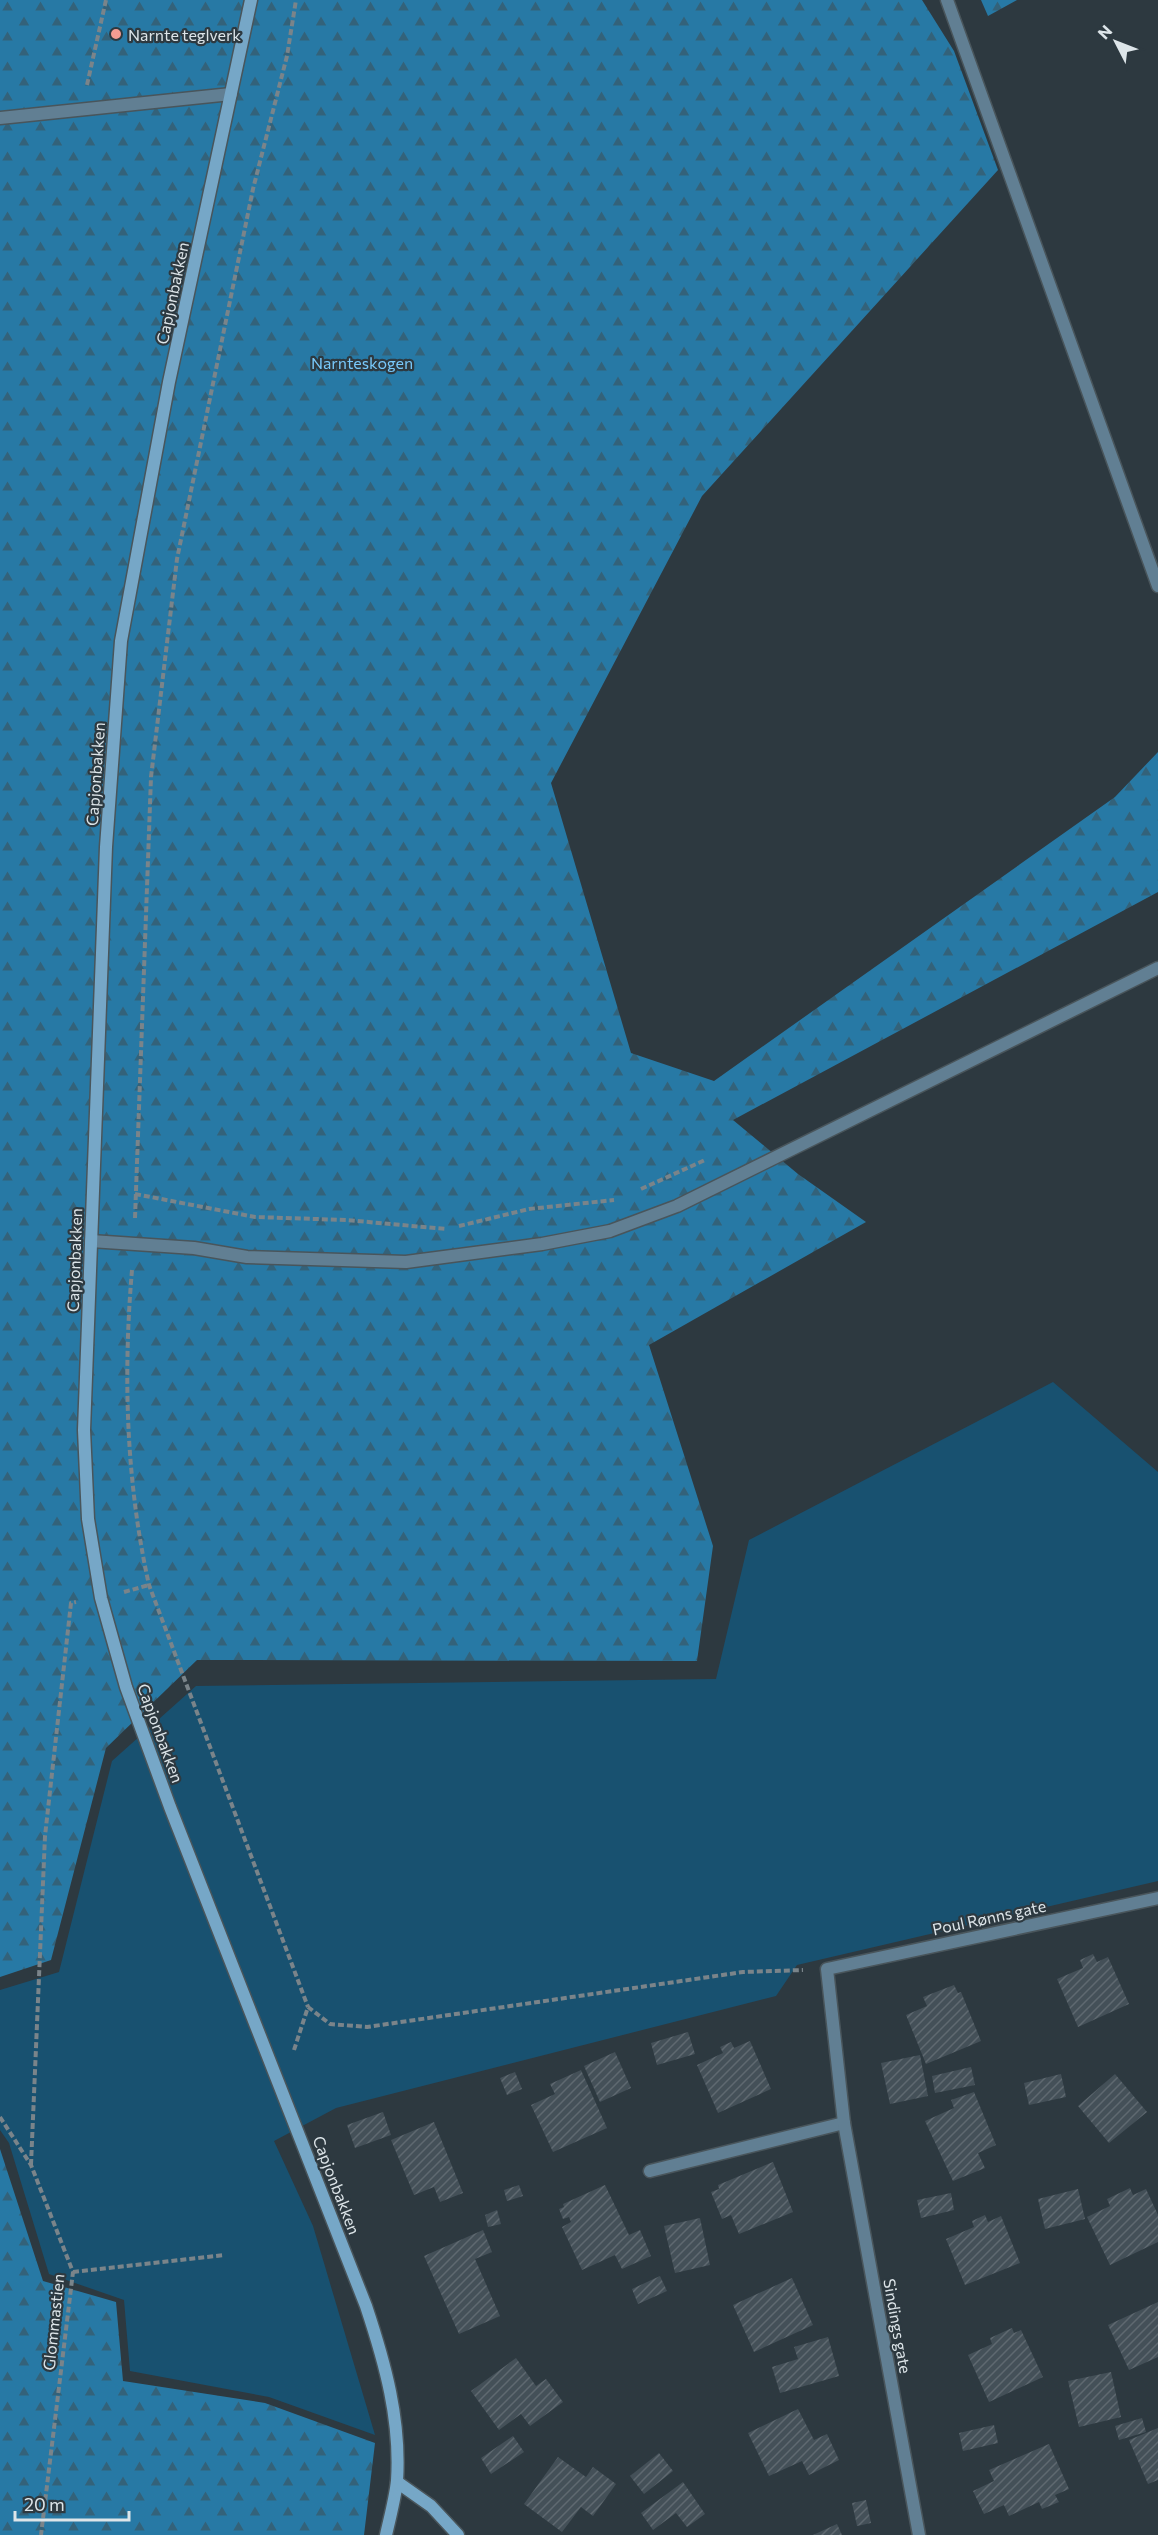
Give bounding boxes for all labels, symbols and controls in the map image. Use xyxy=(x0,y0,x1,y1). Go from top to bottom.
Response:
north arrow xyxy=(1086,12,1146,72)
text: N xyxy=(1093,21,1116,42)
place label: Narnte teglverk xyxy=(128,25,241,44)
marker: Narnte teglverk xyxy=(109,27,123,41)
street label: Capjonbakken xyxy=(152,240,192,346)
park label: Narnteskogen xyxy=(311,353,413,372)
street label: Capjonbakken xyxy=(82,721,108,827)
street label: Capjonbakken xyxy=(63,1208,85,1312)
street label: Capjonbakken xyxy=(134,1681,188,1785)
street label: Poul Rønns gate xyxy=(930,1896,1048,1938)
street label: Capjonbakken xyxy=(309,2133,365,2237)
street label: Glommastien xyxy=(38,2273,68,2371)
street label: Sindings gate xyxy=(880,2277,916,2375)
scale bar xyxy=(15,2484,129,2522)
text: 20 m xyxy=(24,2493,65,2515)

